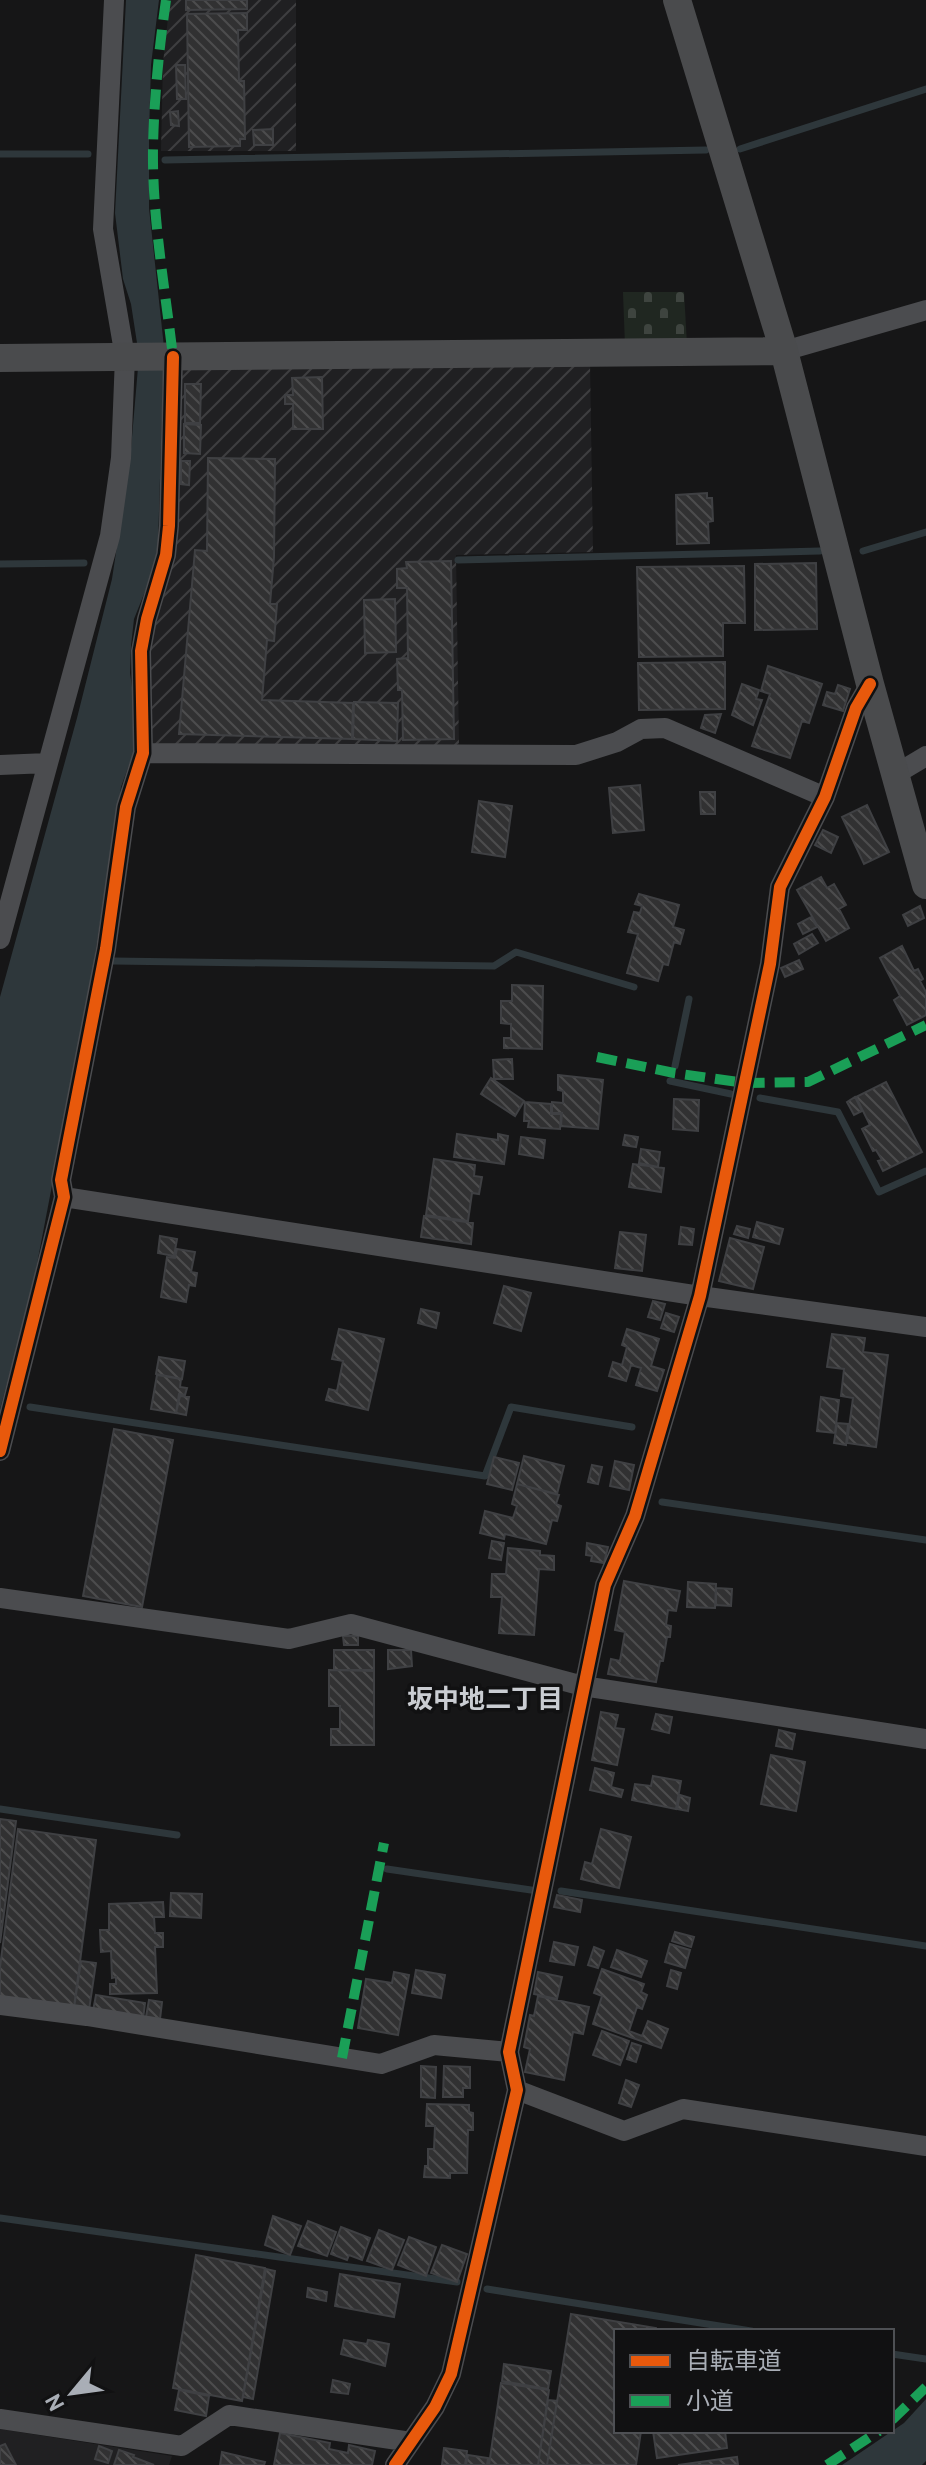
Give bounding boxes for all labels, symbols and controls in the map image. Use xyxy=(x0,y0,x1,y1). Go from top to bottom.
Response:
district label: 坂中地二丁目 xyxy=(407,1685,563,1718)
legend xyxy=(614,2329,894,2433)
text: 自転車道 xyxy=(686,2348,782,2378)
north arrow xyxy=(32,2353,112,2433)
text: N xyxy=(41,2388,72,2415)
text: 小道 xyxy=(686,2388,734,2418)

